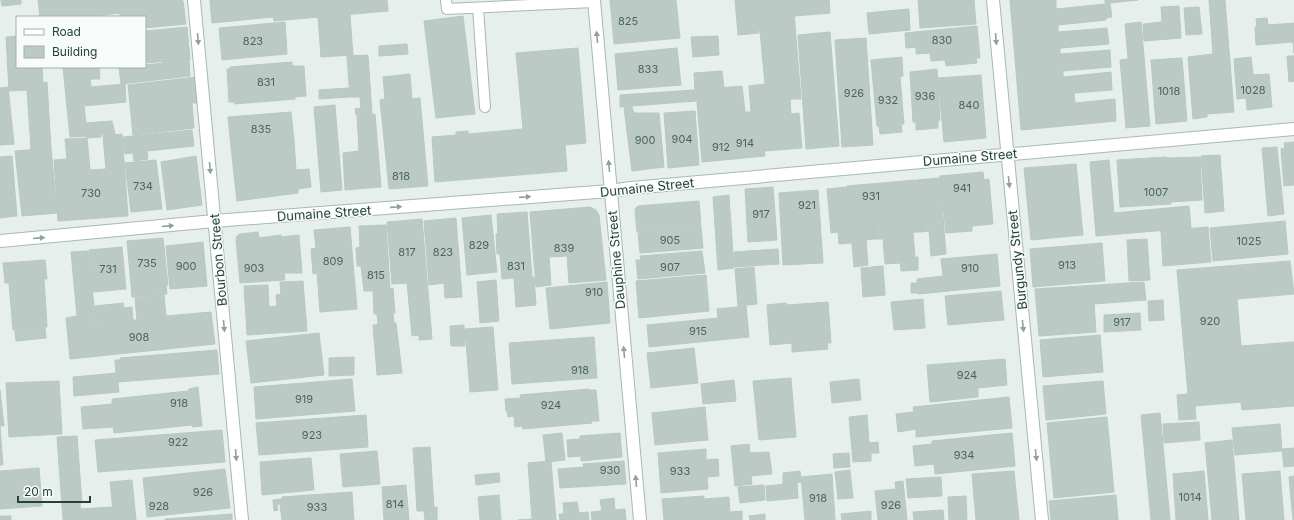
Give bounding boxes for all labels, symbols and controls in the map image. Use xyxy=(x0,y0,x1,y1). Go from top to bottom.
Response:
house number: 825 xyxy=(618,14,638,28)
legend xyxy=(16,16,146,68)
text: Road xyxy=(52,24,81,39)
one-way arrow xyxy=(594,31,600,43)
one-way arrow xyxy=(194,33,201,45)
house number: 830 xyxy=(932,33,952,47)
one-way arrow xyxy=(993,33,1000,45)
house number: 823 xyxy=(243,34,263,48)
text: Building xyxy=(52,44,97,59)
house number: 833 xyxy=(638,62,658,76)
house number: 831 xyxy=(257,75,275,89)
house number: 1028 xyxy=(1241,83,1266,97)
house number: 1018 xyxy=(1158,84,1181,98)
house number: 926 xyxy=(844,86,864,100)
house number: 936 xyxy=(915,89,935,103)
house number: 932 xyxy=(878,93,898,107)
house number: 840 xyxy=(959,98,979,112)
house number: 835 xyxy=(251,122,271,136)
house number: 904 xyxy=(672,132,692,146)
house number: 900 xyxy=(635,133,655,147)
house number: 914 xyxy=(736,136,754,150)
house number: 912 xyxy=(712,140,730,154)
street label: Dumaine Street xyxy=(922,145,1018,169)
one-way arrow xyxy=(605,160,612,172)
one-way arrow xyxy=(206,162,213,174)
house number: 818 xyxy=(392,169,410,183)
street label: Dumaine Street xyxy=(599,174,695,200)
one-way arrow xyxy=(1006,176,1013,188)
house number: 734 xyxy=(133,179,153,193)
house number: 941 xyxy=(953,181,971,195)
house number: 1007 xyxy=(1144,185,1168,199)
house number: 730 xyxy=(81,186,101,200)
house number: 931 xyxy=(862,189,880,203)
one-way arrow xyxy=(519,194,531,201)
house number: 921 xyxy=(798,198,816,212)
street label: Dumaine Street xyxy=(276,202,372,224)
one-way arrow xyxy=(389,204,402,211)
house number: 917 xyxy=(752,207,770,221)
street label: Burgundy Street xyxy=(1004,209,1030,311)
street label: Dauphine Street xyxy=(604,210,628,310)
street label: Bourbon Street xyxy=(206,213,230,307)
one-way arrow xyxy=(162,222,174,229)
house number: 905 xyxy=(660,233,681,247)
one-way arrow xyxy=(33,234,45,241)
house number: 1025 xyxy=(1237,234,1262,248)
house number: 829 xyxy=(469,238,489,252)
house number: 839 xyxy=(554,241,574,255)
house number: 817 xyxy=(398,245,416,259)
house number: 823 xyxy=(433,245,453,259)
house number: 809 xyxy=(323,254,343,268)
house number: 735 xyxy=(137,256,157,270)
house number: 913 xyxy=(1058,258,1076,272)
house number: 900 xyxy=(176,259,196,273)
house number: 831 xyxy=(507,259,525,273)
house number: 907 xyxy=(660,260,680,274)
house number: 903 xyxy=(244,261,264,275)
house number: 910 xyxy=(961,261,979,275)
house number: 731 xyxy=(99,262,117,276)
house number: 815 xyxy=(367,268,385,282)
house number: 910 xyxy=(585,285,603,299)
house number: 920 xyxy=(1200,314,1220,328)
house number: 917 xyxy=(1113,315,1131,329)
one-way arrow xyxy=(221,320,227,332)
one-way arrow xyxy=(1020,320,1026,332)
house number: 915 xyxy=(689,324,707,338)
house number: 908 xyxy=(129,330,149,344)
one-way arrow xyxy=(621,346,628,358)
house number: 918 xyxy=(571,363,589,377)
house number: 924 xyxy=(957,368,977,382)
house number: 919 xyxy=(295,392,313,406)
house number: 918 xyxy=(170,396,188,410)
house number: 924 xyxy=(541,398,561,412)
house number: 923 xyxy=(302,428,322,442)
house number: 922 xyxy=(168,435,188,449)
house number: 934 xyxy=(954,448,974,462)
one-way arrow xyxy=(233,449,239,461)
one-way arrow xyxy=(1032,449,1039,461)
house number: 930 xyxy=(600,463,620,477)
house number: 933 xyxy=(670,464,690,478)
one-way arrow xyxy=(633,475,639,487)
scale bar xyxy=(18,478,90,504)
text: 20 m xyxy=(24,484,53,499)
house number: 926 xyxy=(193,485,213,499)
house number: 1014 xyxy=(1179,490,1202,504)
house number: 918 xyxy=(809,491,827,505)
house number: 814 xyxy=(386,497,404,511)
house number: 926 xyxy=(881,498,901,512)
house number: 928 xyxy=(149,499,169,513)
house number: 933 xyxy=(307,500,327,514)

